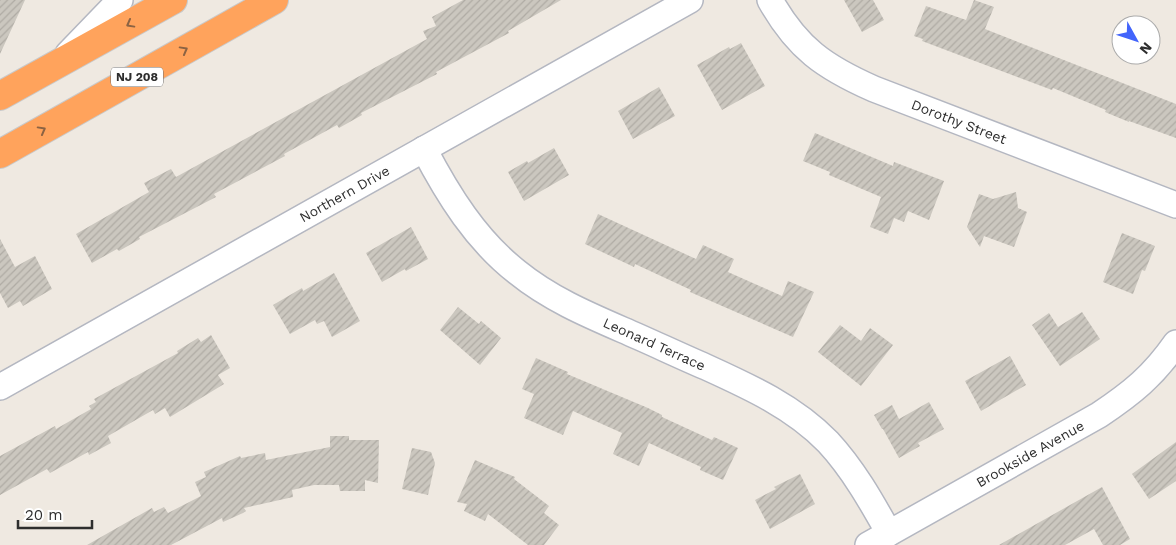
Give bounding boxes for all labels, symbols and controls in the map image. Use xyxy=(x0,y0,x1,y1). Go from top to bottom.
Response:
north arrow xyxy=(1111,15,1161,65)
one-way arrow xyxy=(126,17,135,27)
text: N xyxy=(1136,39,1155,57)
one-way arrow xyxy=(179,47,188,57)
road number: NJ 208 xyxy=(111,68,163,86)
street label: Dorothy Street xyxy=(909,96,1009,147)
one-way arrow xyxy=(37,126,46,136)
street label: Northern Drive xyxy=(297,162,392,225)
street label: Leonard Terrace xyxy=(601,314,708,374)
street label: Brookside Avenue xyxy=(973,417,1087,490)
scale bar xyxy=(18,498,91,530)
text: 20 m xyxy=(25,506,63,524)

